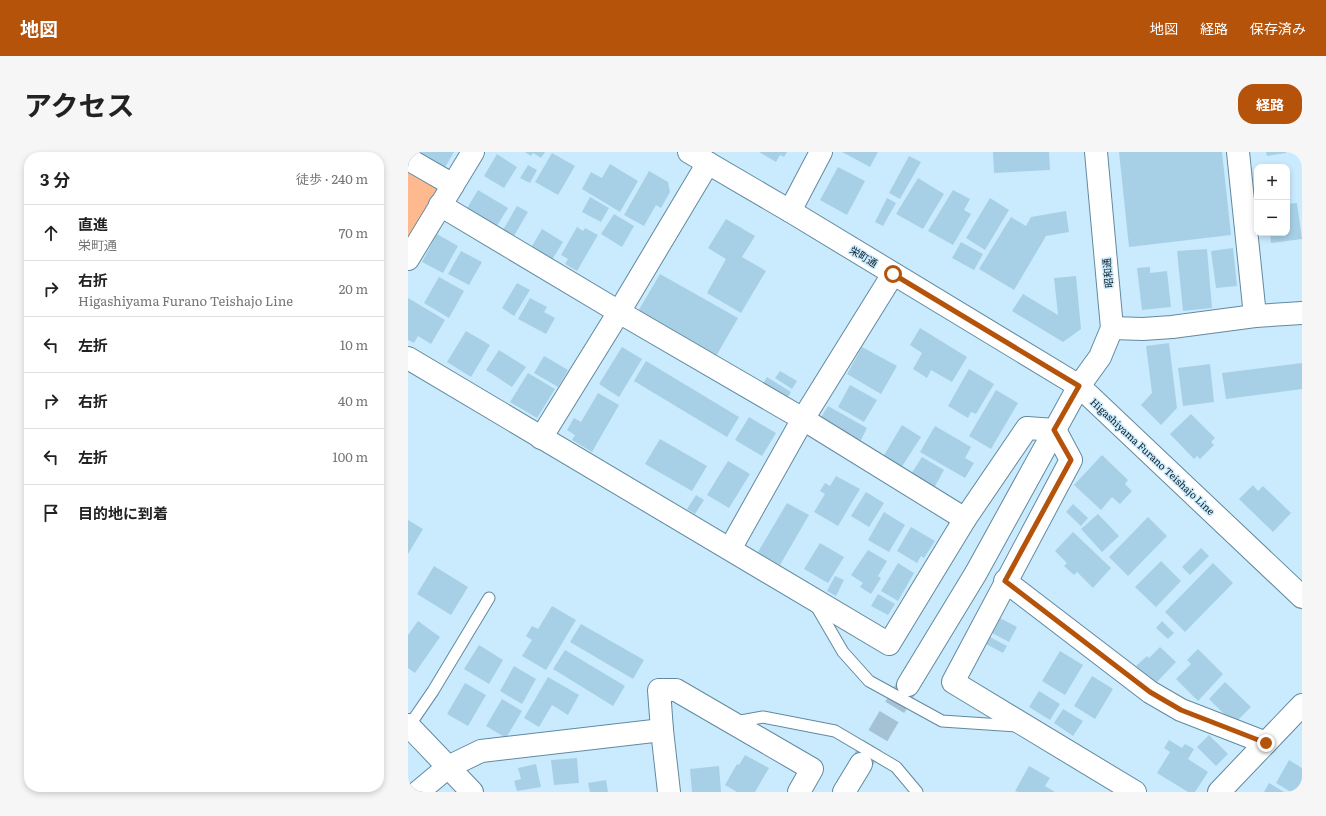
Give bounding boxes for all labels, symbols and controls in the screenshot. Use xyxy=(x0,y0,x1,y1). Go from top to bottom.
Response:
text: 地図 xyxy=(20,14,58,42)
text: 地図 xyxy=(1150,18,1178,38)
text: 経路 xyxy=(1200,18,1228,38)
text: 保存済み xyxy=(1250,18,1306,38)
text: アクセス xyxy=(24,83,135,125)
button: 経路 xyxy=(1238,84,1302,124)
map controls xyxy=(1254,164,1290,236)
button: + xyxy=(1254,164,1290,200)
text: 3 分 xyxy=(40,166,70,191)
text: 徒歩 · 240 m xyxy=(296,169,368,188)
button: − xyxy=(1254,200,1290,236)
text: 直進 xyxy=(78,212,108,235)
icon: ahead xyxy=(40,222,62,244)
text: 70 m xyxy=(339,223,368,242)
text: 栄町通 xyxy=(78,235,117,254)
street label: 栄町通 xyxy=(847,242,881,270)
street label: 昭和通 xyxy=(1098,257,1116,289)
route start xyxy=(884,265,902,283)
text: 右折 xyxy=(78,268,108,291)
icon: right xyxy=(40,278,62,300)
text: 20 m xyxy=(339,279,368,298)
text: Higashiyama Furano Teishajo Line xyxy=(78,291,293,310)
text: 左折 xyxy=(78,333,108,356)
icon: left xyxy=(40,334,62,356)
text: 10 m xyxy=(340,335,368,354)
text: 右折 xyxy=(78,389,108,412)
icon: right xyxy=(40,390,62,412)
text: 40 m xyxy=(338,391,368,410)
street label: Higashiyama Furano Teishajo Line xyxy=(1087,394,1219,518)
text: 左折 xyxy=(78,445,108,468)
icon: left xyxy=(40,446,62,468)
text: 100 m xyxy=(332,447,368,466)
text: 目的地に到着 xyxy=(78,501,168,524)
icon: arrive xyxy=(40,502,62,524)
route end xyxy=(1257,734,1275,752)

